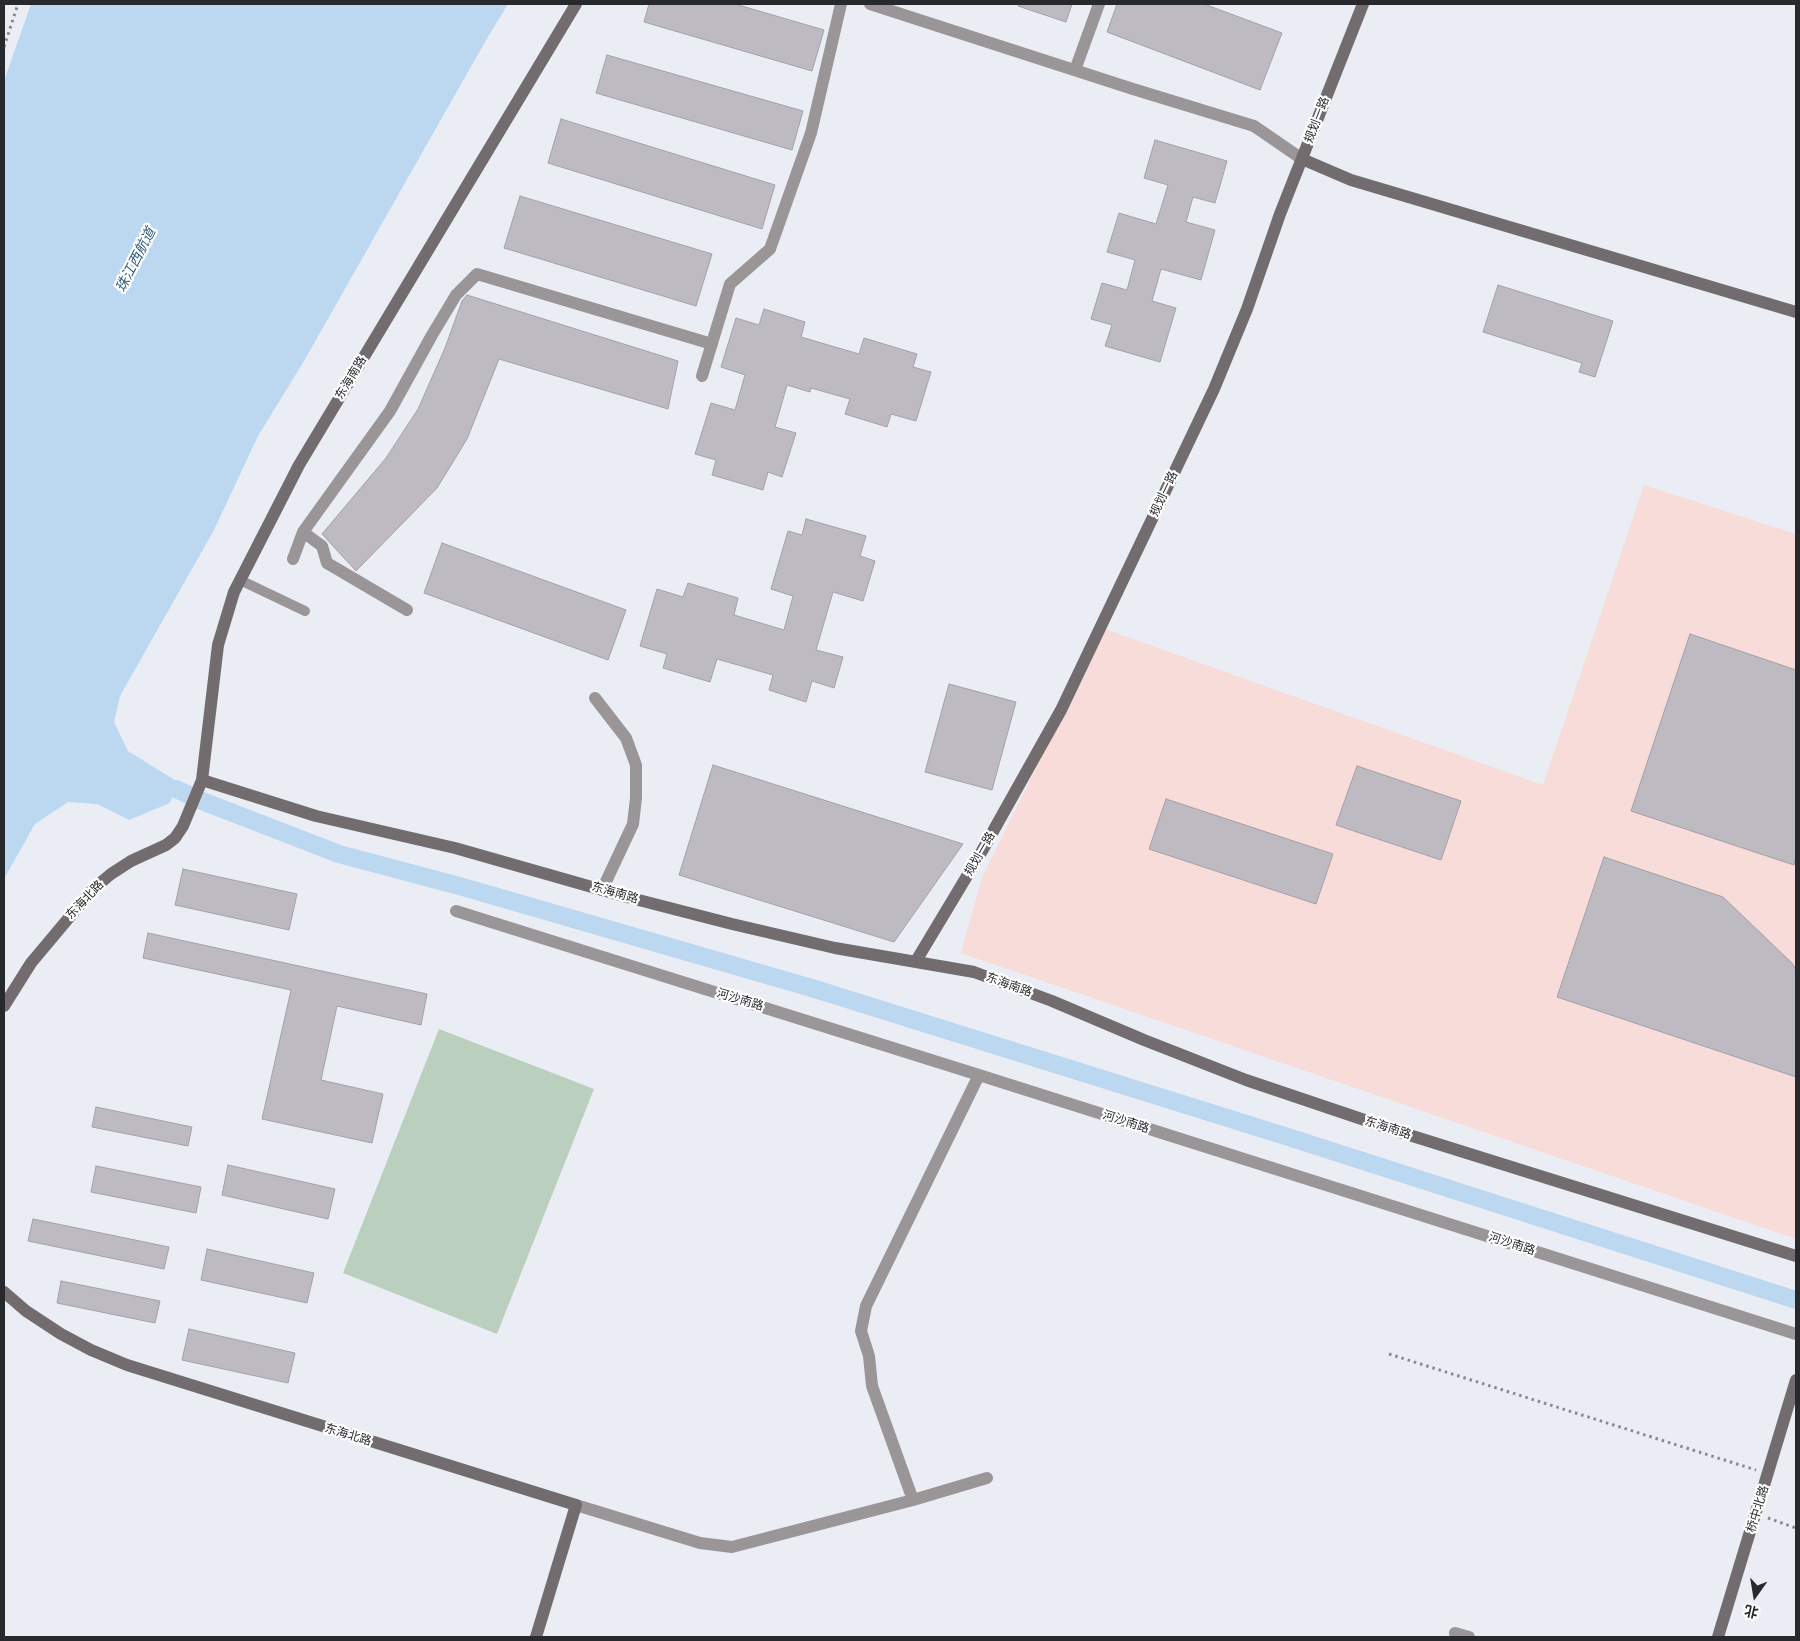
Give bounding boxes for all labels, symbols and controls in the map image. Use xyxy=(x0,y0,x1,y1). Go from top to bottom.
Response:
street label: 规划一路 xyxy=(1302,95,1332,145)
water label: 珠江西航道 xyxy=(113,225,159,295)
street label: 东海南路 xyxy=(332,354,370,402)
street label: 规划一路 xyxy=(1147,469,1181,519)
street label: 规划一路 xyxy=(962,830,998,878)
street label: 东海北路 xyxy=(63,878,107,922)
street label: 东海南路 xyxy=(590,879,640,907)
street label: 东海南路 xyxy=(984,970,1034,1000)
street label: 河沙南路 xyxy=(715,986,765,1014)
street label: 河沙南路 xyxy=(1101,1108,1151,1136)
street label: 东海南路 xyxy=(1363,1114,1413,1142)
street label: 河沙南路 xyxy=(1487,1230,1537,1258)
street label: 东海北路 xyxy=(323,1421,373,1449)
street label: 桥中北路 xyxy=(1744,1484,1772,1534)
north arrow xyxy=(1730,1571,1780,1621)
text: 北 xyxy=(1743,1601,1760,1621)

